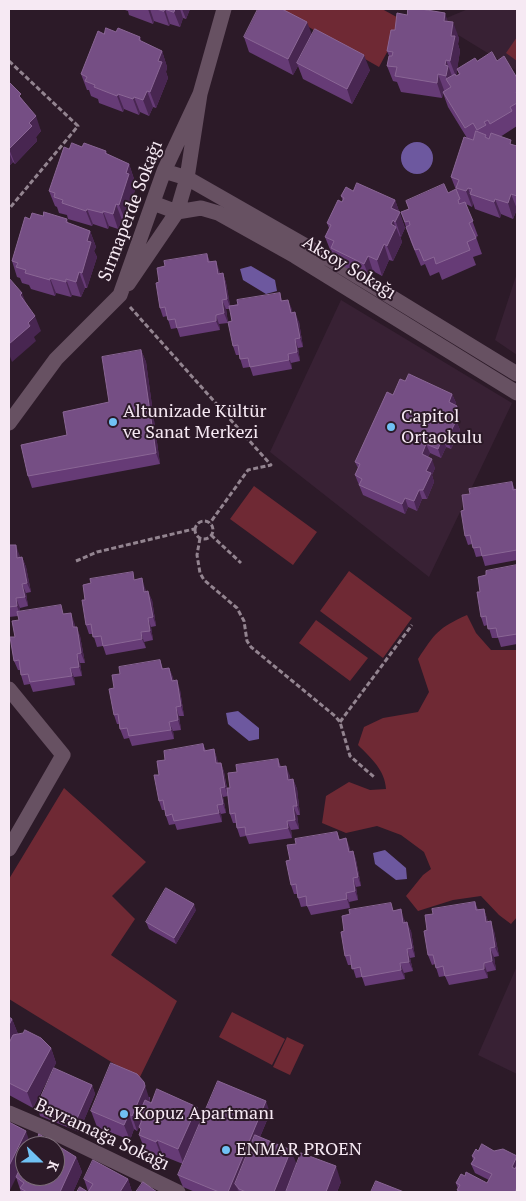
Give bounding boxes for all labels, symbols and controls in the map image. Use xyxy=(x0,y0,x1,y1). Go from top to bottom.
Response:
street label: Sırmaperde Sokağı xyxy=(94,138,168,284)
street label: Aksoy Sokağı xyxy=(298,232,400,304)
place label: Altunizade Kültür ve Sanat Merkezi xyxy=(123,401,266,444)
place label: Capitol Ortaokulu xyxy=(401,406,482,448)
marker: Altunizade Kültür ve Sanat Merkezi xyxy=(107,416,119,428)
marker: Capitol Ortaokulu xyxy=(385,421,397,433)
street label: Bayramağa Sokağı xyxy=(31,1094,173,1176)
place label: Kopuz Apartmanı xyxy=(134,1103,274,1125)
marker: Kopuz Apartmanı xyxy=(118,1108,130,1120)
north arrow xyxy=(15,1136,65,1186)
place label: ENMAR PROEN xyxy=(236,1139,362,1161)
marker: ENMAR PROEN xyxy=(220,1144,232,1156)
text: K xyxy=(43,1158,64,1175)

